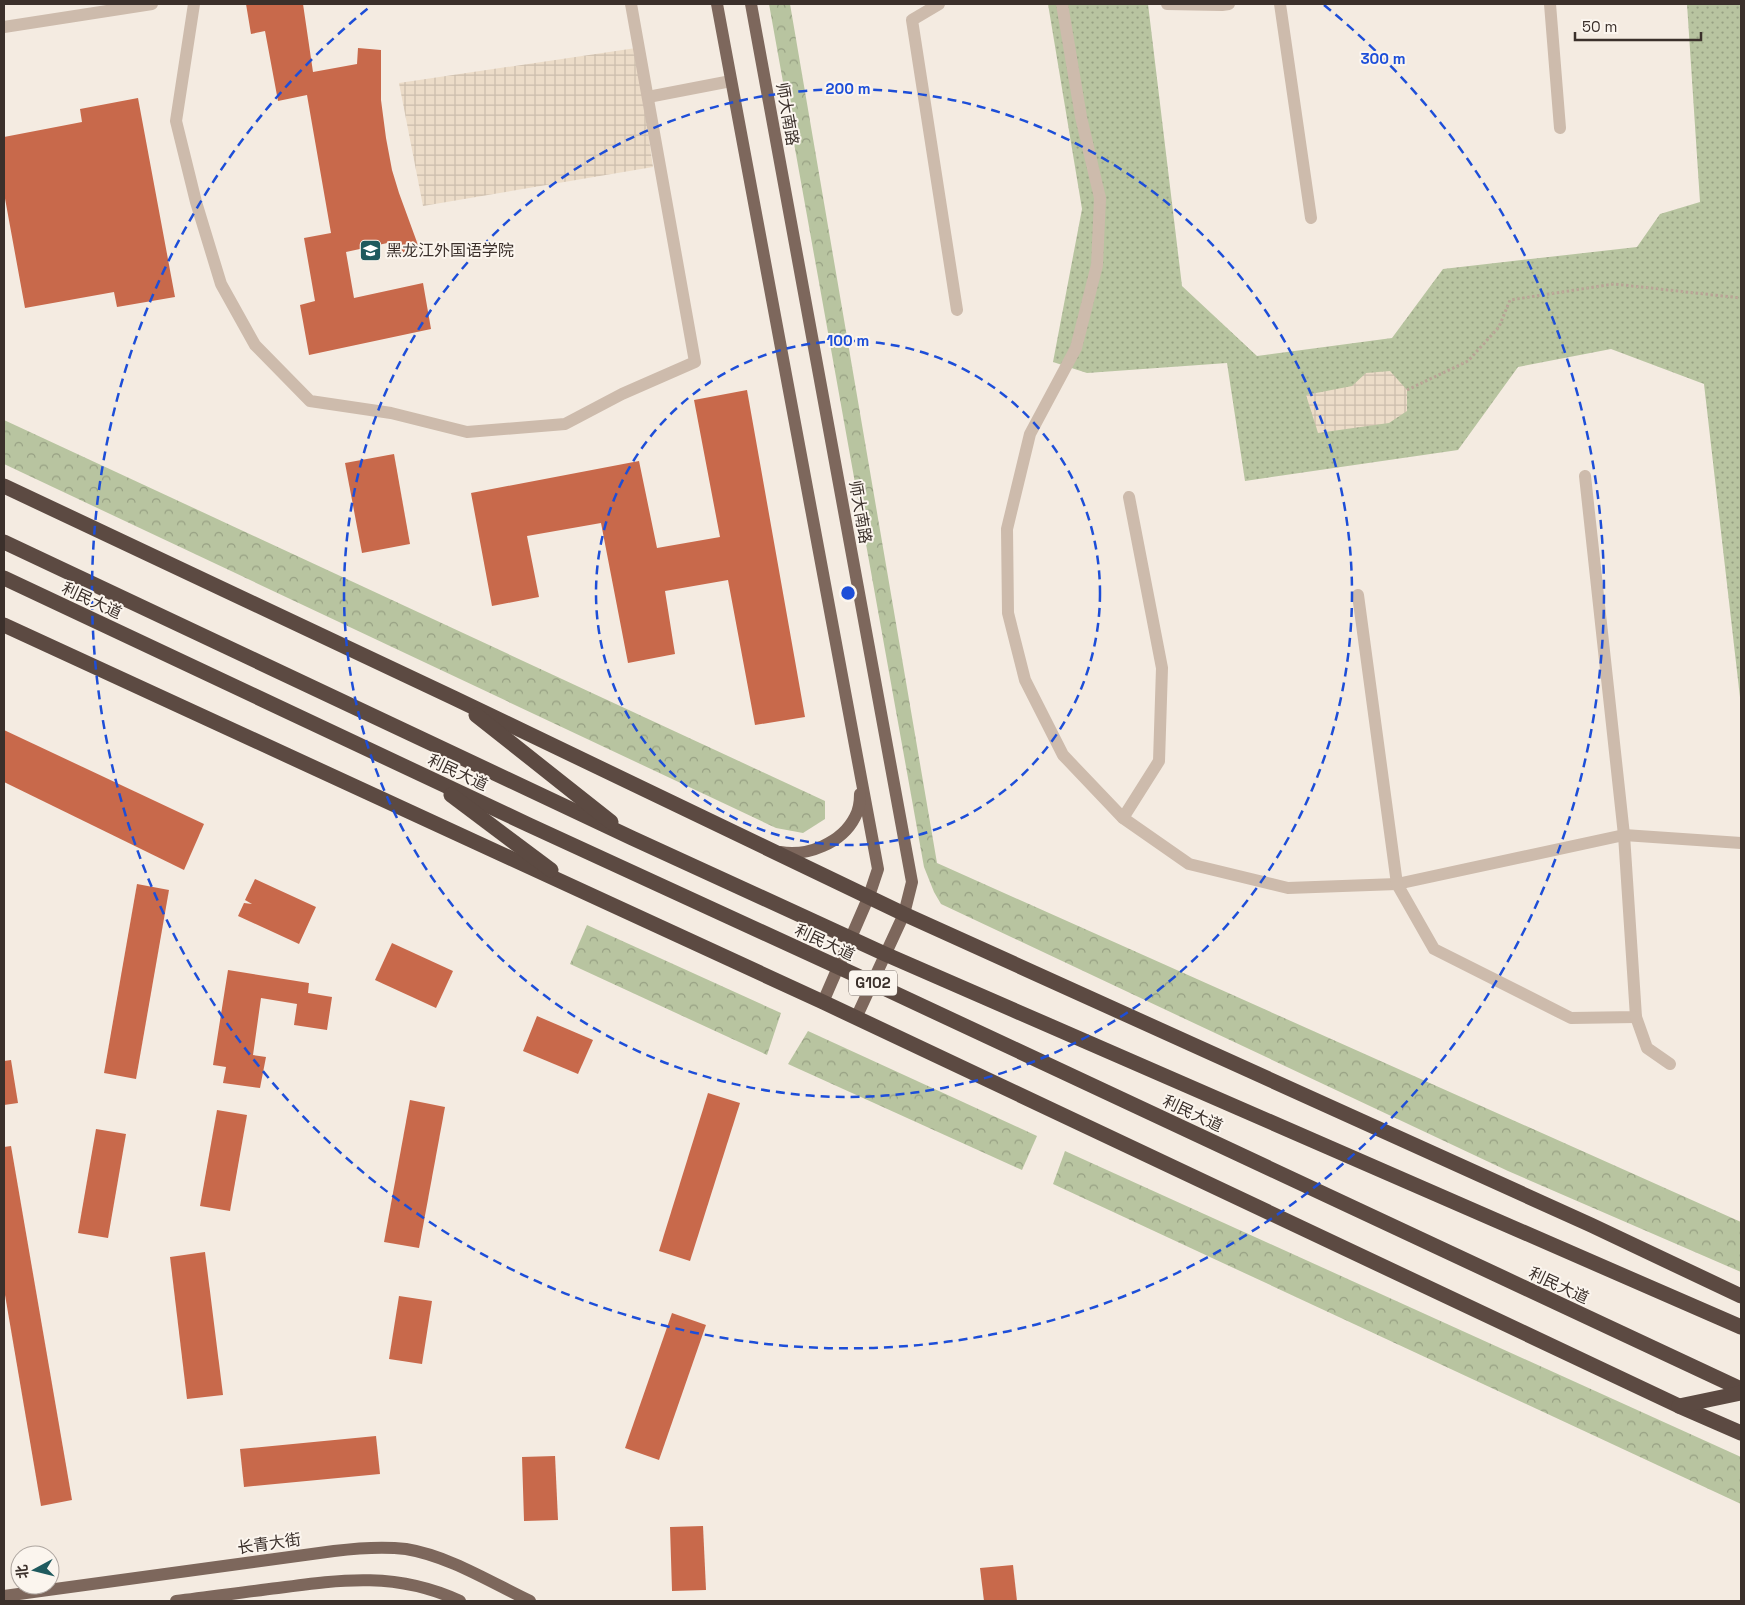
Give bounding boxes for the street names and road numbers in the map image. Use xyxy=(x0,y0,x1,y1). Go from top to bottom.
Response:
street label: 师大南路 xyxy=(772,81,803,147)
street label: 师大南路 xyxy=(845,479,876,545)
street label: 利民大道 xyxy=(58,577,125,623)
street label: 利民大道 xyxy=(424,749,491,795)
street label: 利民大道 xyxy=(791,919,858,965)
road number: G102 xyxy=(849,970,897,996)
street label: 利民大道 xyxy=(1159,1090,1226,1136)
street label: 利民大道 xyxy=(1525,1262,1592,1308)
street label: 长青大街 xyxy=(236,1529,302,1558)

